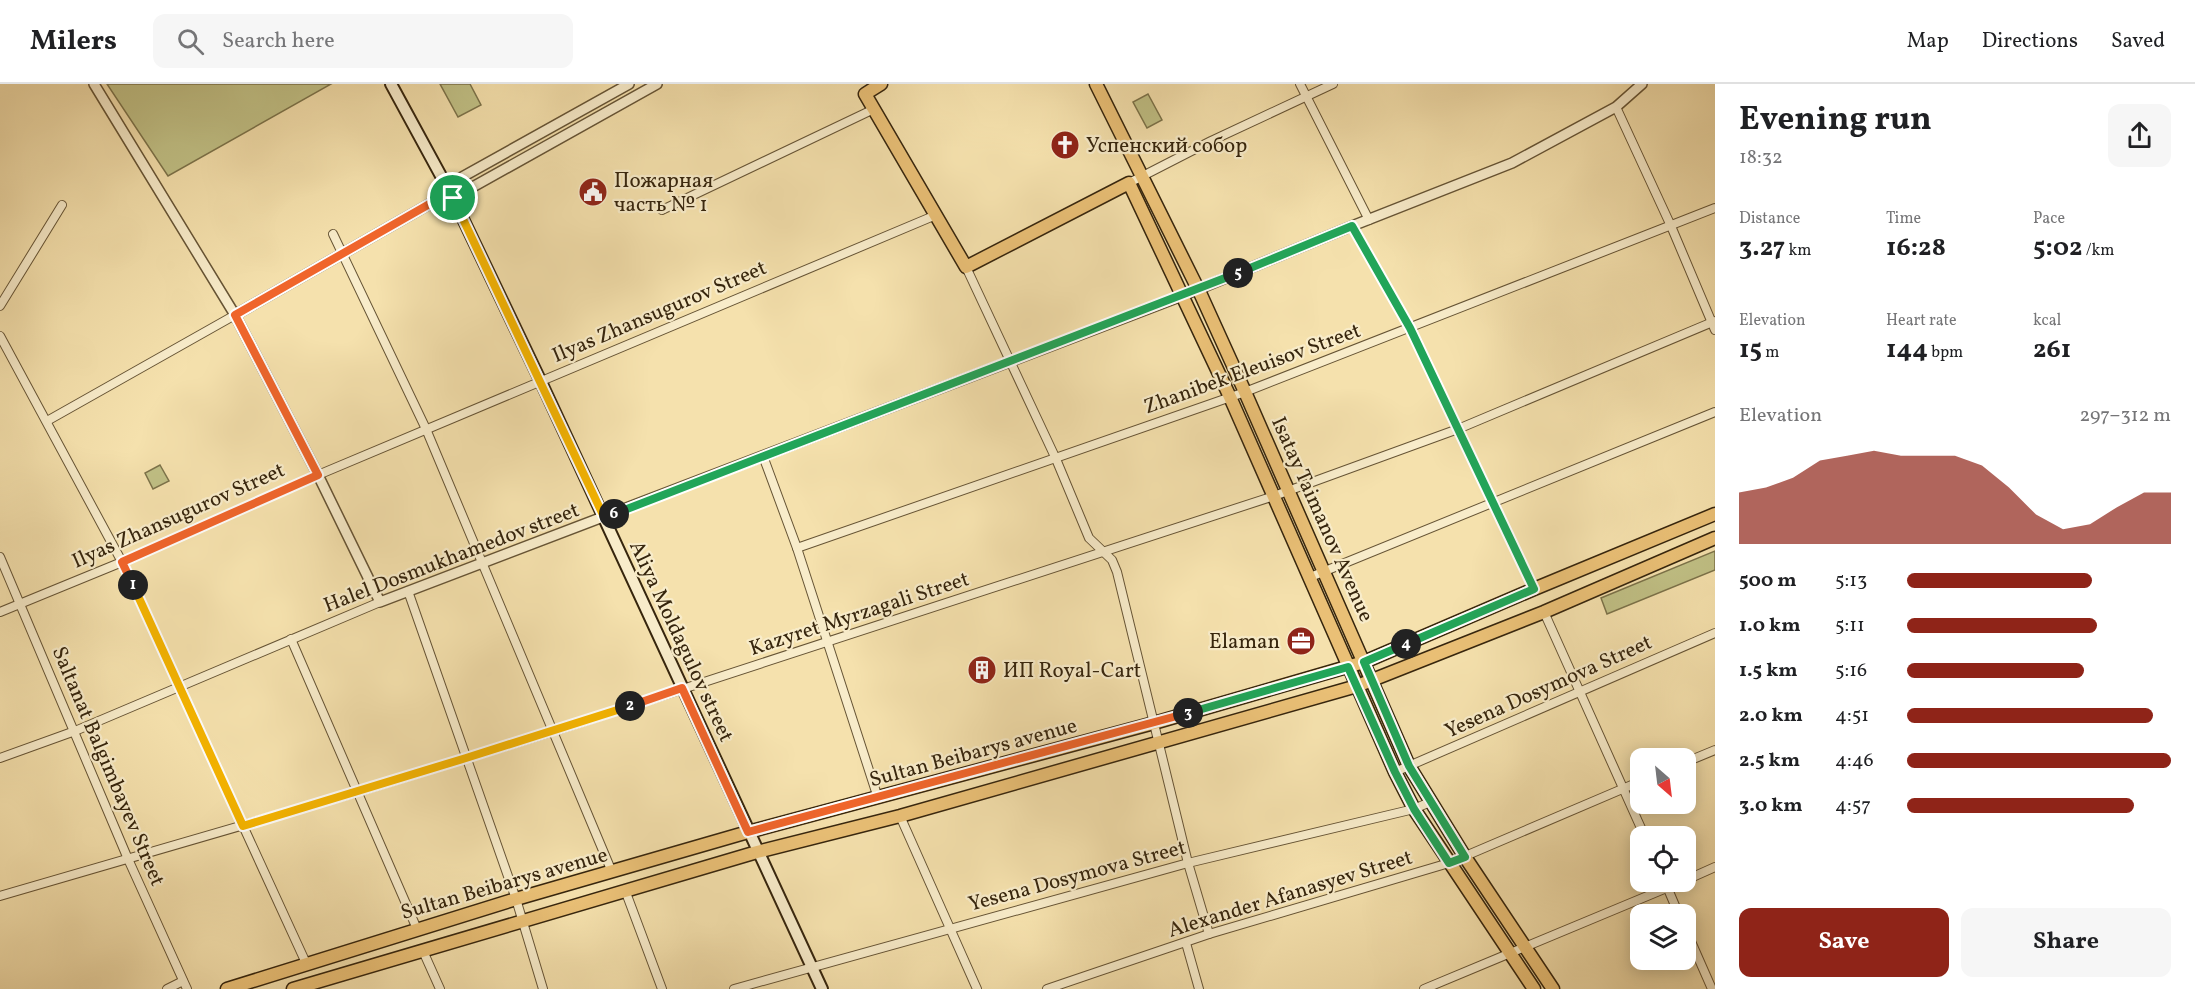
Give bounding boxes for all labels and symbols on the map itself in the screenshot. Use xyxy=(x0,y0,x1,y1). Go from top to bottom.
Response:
church icon: Успенский собор xyxy=(1049,129,1081,161)
place label: Успенский собор xyxy=(1086,132,1247,161)
place label: Пожарная часть № 1 xyxy=(614,167,713,220)
pin xyxy=(427,172,478,223)
public building icon: Пожарная часть № 1 xyxy=(577,176,609,208)
street label: Ilyas Zhansugurov Street xyxy=(548,254,771,371)
pin: 5 xyxy=(1223,258,1253,288)
street label: Zhanibek Eleuisov Street xyxy=(1140,317,1365,422)
street label: Isatay Taimanov Avenue xyxy=(1263,412,1380,627)
street label: Ilyas Zhansugurov Street xyxy=(67,456,290,576)
street label: Halel Dosmukhamedov street xyxy=(319,496,584,621)
pin: 6 xyxy=(599,499,629,529)
street label: Aliya Moldagulov street xyxy=(621,536,740,747)
street label: Kazyret Myrzagali Street xyxy=(746,565,973,664)
pin: 1 xyxy=(118,570,148,600)
office icon: Elaman xyxy=(1285,625,1317,657)
place label: Elaman xyxy=(1209,628,1280,657)
pin: 4 xyxy=(1391,629,1421,659)
street label: Yesena Dosymova Street xyxy=(1440,629,1657,746)
street label: Saltanat Balgimbayev Street xyxy=(44,642,171,891)
building icon: ИП Royal-Cart xyxy=(966,654,998,686)
place label: ИП Royal-Cart xyxy=(1003,657,1141,686)
pin: 2 xyxy=(615,691,645,721)
pin: 3 xyxy=(1173,698,1203,728)
street label: Sultan Beibarys avenue xyxy=(866,712,1080,795)
north arrow xyxy=(1630,748,1696,814)
street label: Yesena Dosymova Street xyxy=(965,833,1189,919)
street label: Sultan Beibarys avenue xyxy=(398,841,611,928)
street label: Alexander Afanasyev Street xyxy=(1165,843,1416,945)

